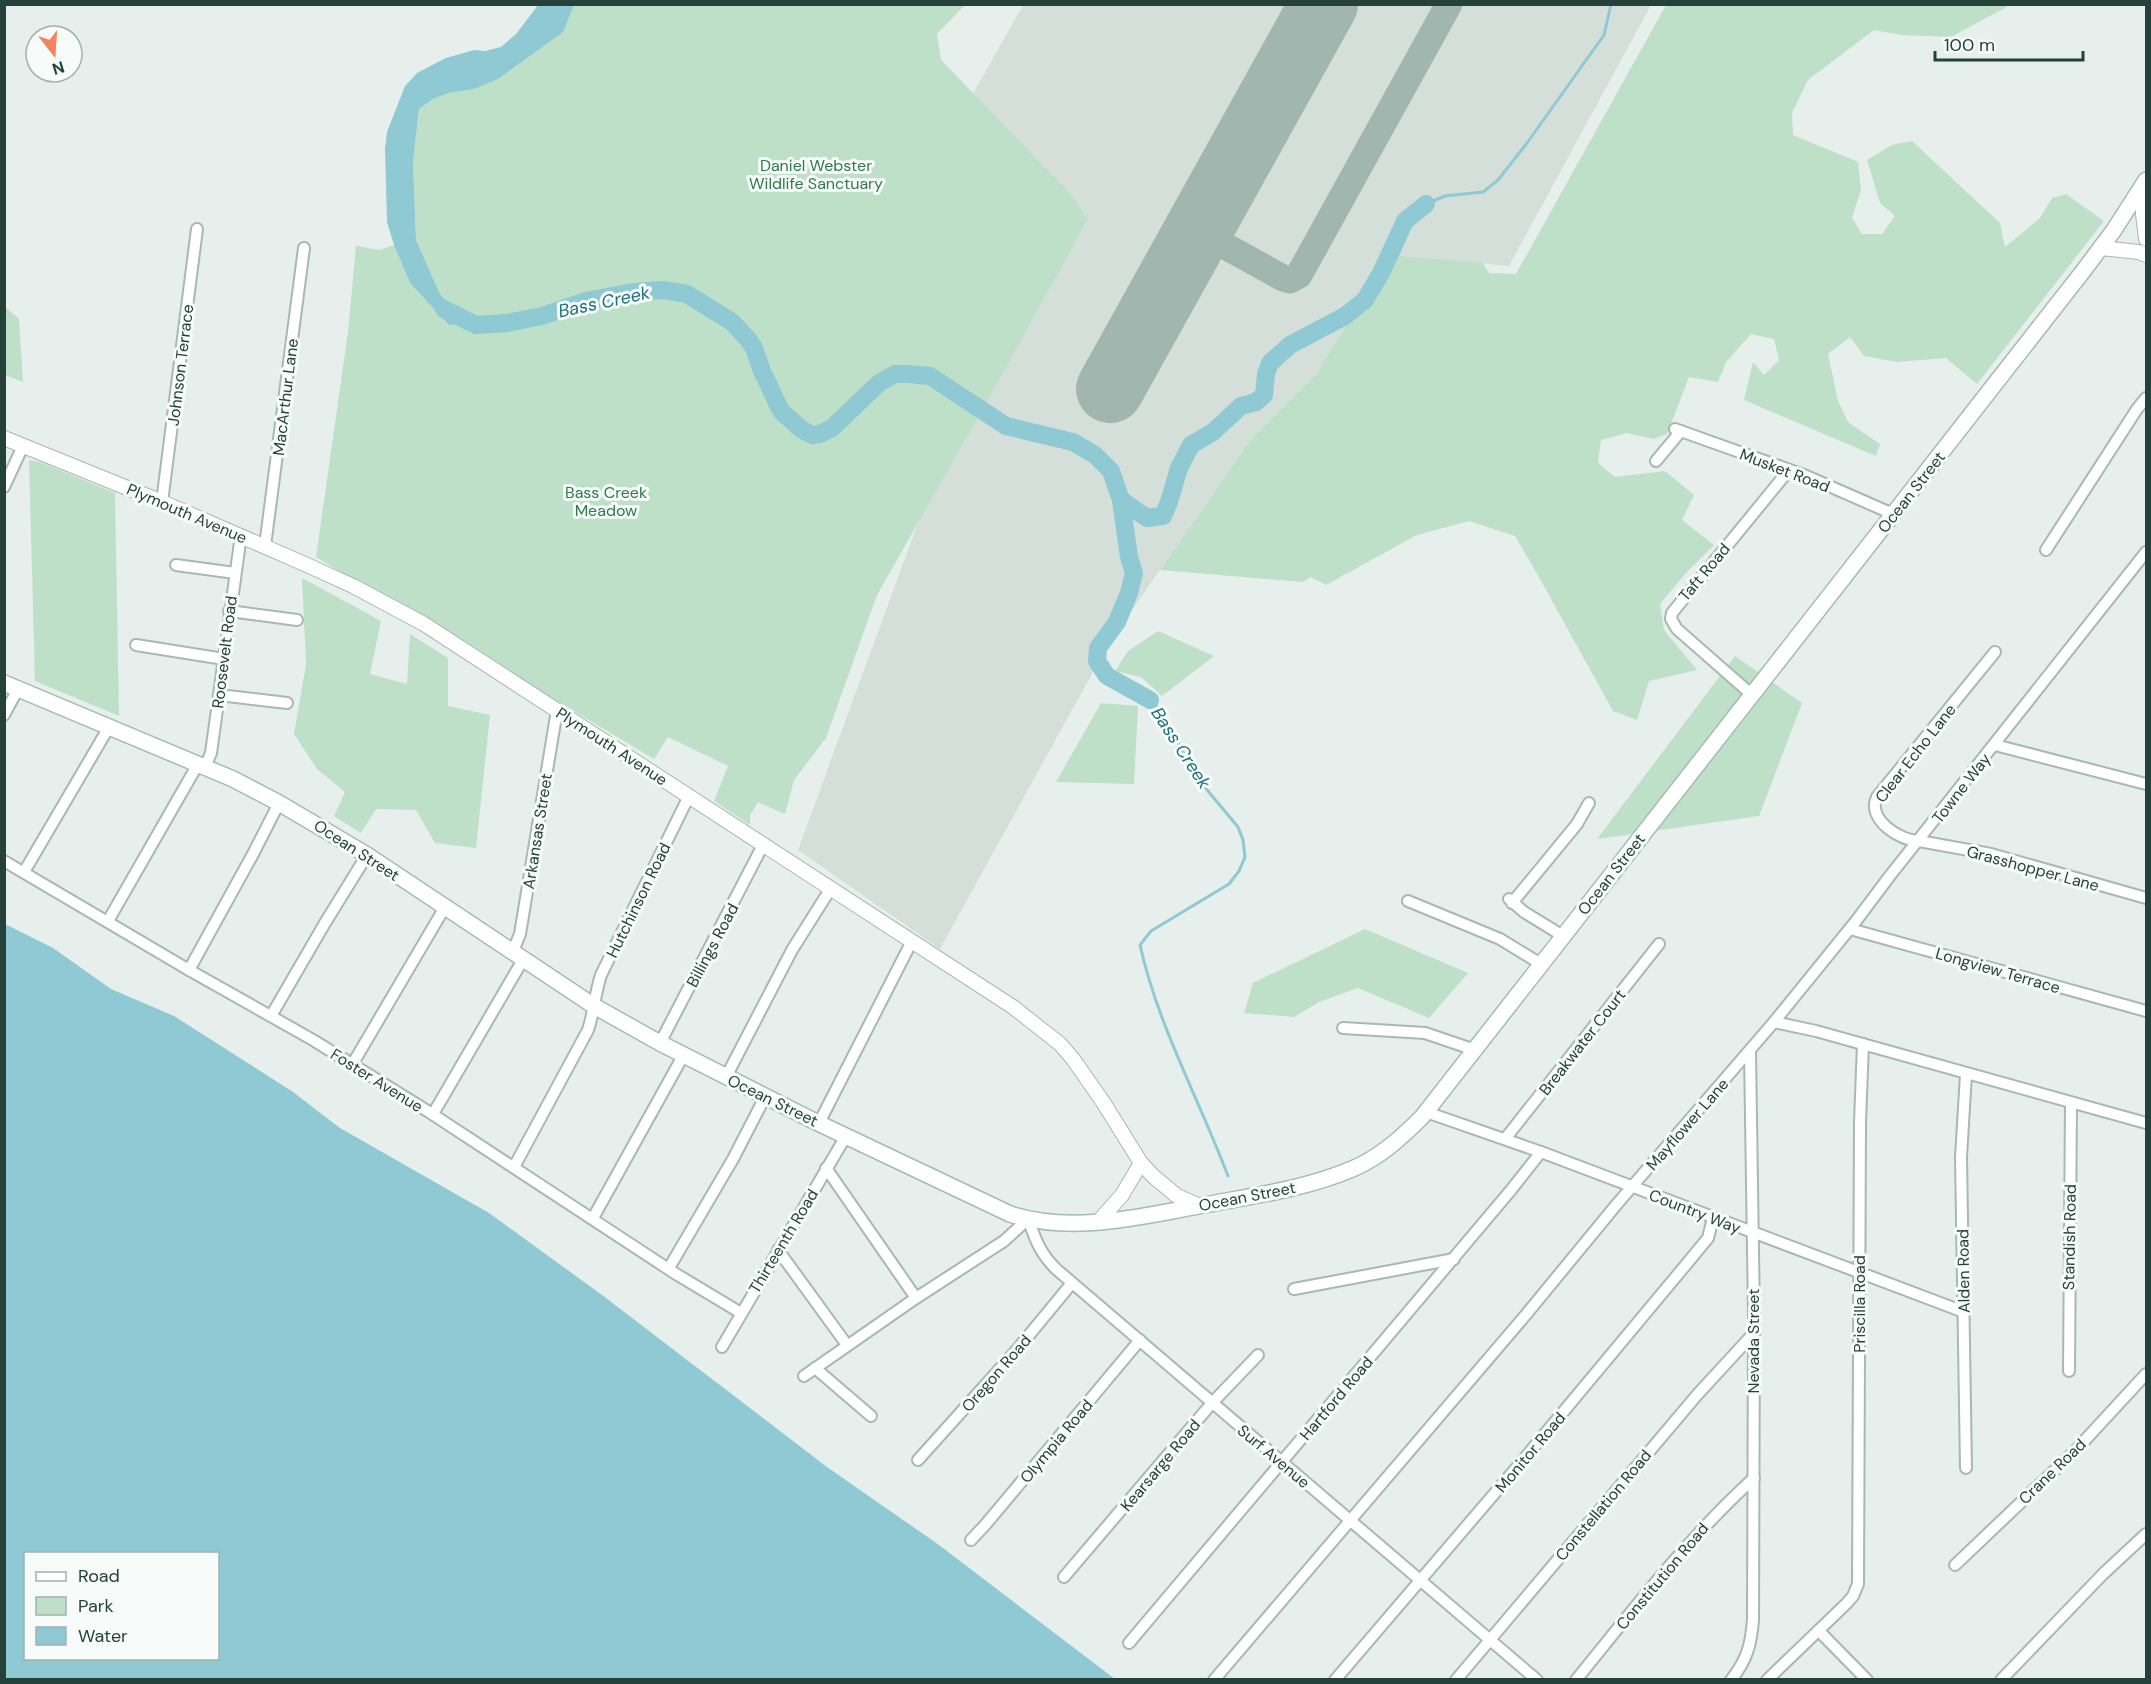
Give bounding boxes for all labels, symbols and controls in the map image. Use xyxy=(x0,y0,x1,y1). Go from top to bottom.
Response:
north arrow xyxy=(24,24,84,84)
scale bar xyxy=(1935,24,2084,62)
text: 100 m xyxy=(1944,33,1995,57)
text: N xyxy=(50,56,67,80)
park label: Daniel Webster Wildlife Sanctuary xyxy=(749,155,883,194)
water label: Bass Creek xyxy=(556,280,653,323)
street label: Johnson Terrace xyxy=(163,303,198,427)
street label: MacArthur Lane xyxy=(268,337,303,457)
street label: Musket Road xyxy=(1737,444,1833,497)
street label: Ocean Street xyxy=(1873,447,1950,537)
street label: Plymouth Avenue xyxy=(123,479,250,548)
park label: Bass Creek Meadow xyxy=(565,482,647,521)
street label: Taft Road xyxy=(1674,539,1735,606)
street label: Roosevelt Road xyxy=(207,595,242,710)
street label: Clear Echo Lane xyxy=(1870,700,1960,807)
water label: Bass Creek xyxy=(1146,702,1217,794)
street label: Plymouth Avenue xyxy=(552,703,671,790)
street label: Towne Way xyxy=(1927,749,1995,828)
street label: Arkansas Street xyxy=(518,772,557,890)
street label: Ocean Street xyxy=(310,815,404,886)
street label: Ocean Street xyxy=(1573,829,1650,919)
street label: Hutchinson Road xyxy=(601,839,675,961)
street label: Grasshopper Lane xyxy=(1964,841,2101,896)
street label: Billings Road xyxy=(682,900,743,991)
street label: Longview Terrace xyxy=(1933,943,2063,998)
street label: Breakwater Court xyxy=(1534,985,1630,1100)
street label: Foster Avenue xyxy=(327,1044,427,1117)
street label: Ocean Street xyxy=(724,1070,821,1131)
street label: Mayflower Lane xyxy=(1642,1074,1733,1175)
street label: Ocean Street xyxy=(1197,1177,1297,1216)
street label: Country Way xyxy=(1646,1184,1744,1239)
street label: Standish Road xyxy=(2058,1184,2081,1290)
street label: Thirteenth Road xyxy=(744,1185,823,1297)
street label: Alden Road xyxy=(1952,1229,1975,1313)
street label: Priscilla Road xyxy=(1849,1255,1870,1353)
street label: Nevada Street xyxy=(1743,1289,1764,1393)
street label: Oregon Road xyxy=(957,1330,1036,1416)
street label: Hartford Road xyxy=(1295,1352,1378,1445)
street label: Olympia Road xyxy=(1015,1395,1098,1488)
street label: Monitor Road xyxy=(1491,1408,1570,1497)
street label: Kearsarge Road xyxy=(1116,1415,1205,1516)
street label: Surf Avenue xyxy=(1233,1420,1314,1493)
street label: Crane Road xyxy=(2014,1434,2091,1509)
street label: Constellation Road xyxy=(1551,1445,1656,1565)
street label: Constitution Road xyxy=(1611,1518,1713,1634)
legend xyxy=(24,1552,219,1660)
text: Road xyxy=(78,1564,120,1588)
text: Park xyxy=(78,1594,114,1618)
text: Water xyxy=(78,1624,128,1648)

